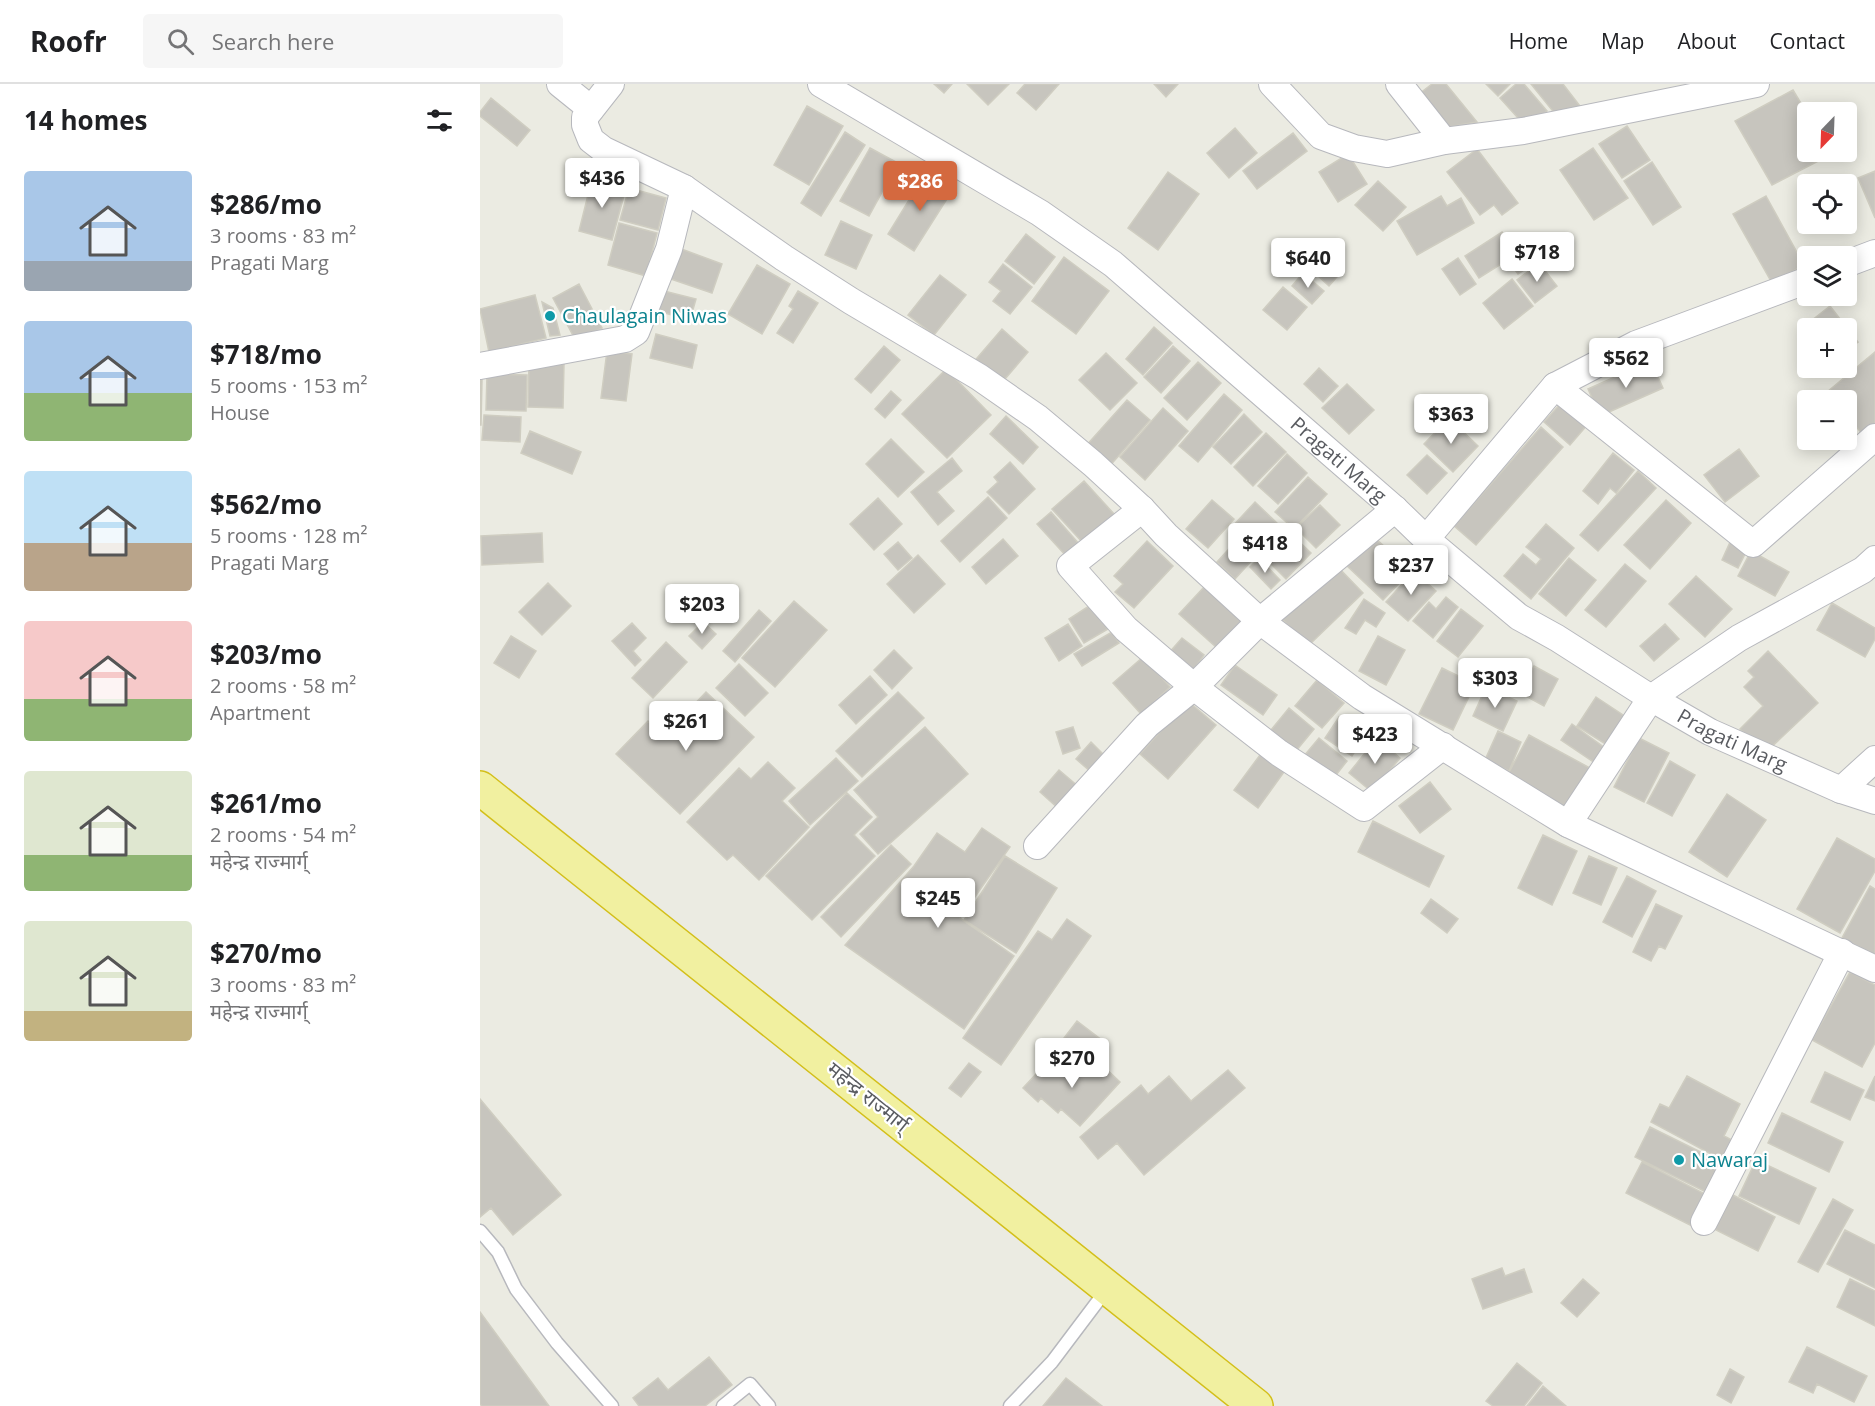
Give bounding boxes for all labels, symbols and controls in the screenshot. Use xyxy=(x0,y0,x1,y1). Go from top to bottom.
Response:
search box xyxy=(143,14,563,68)
text: Roofr xyxy=(30,22,107,60)
icon: search xyxy=(164,25,197,58)
text: Search here xyxy=(212,26,334,56)
text: Home xyxy=(1509,27,1568,55)
text: Map xyxy=(1601,27,1644,55)
text: About xyxy=(1677,27,1737,55)
text: Contact xyxy=(1770,27,1845,55)
text: 14 homes xyxy=(24,102,148,138)
north arrow xyxy=(1797,102,1857,162)
map controls xyxy=(1797,102,1857,450)
icon: filters xyxy=(423,104,456,137)
pin: $436 xyxy=(566,158,638,209)
pin: $286 xyxy=(884,161,956,212)
text: $436 xyxy=(579,164,625,191)
text: $286 xyxy=(897,167,943,194)
button: locate xyxy=(1797,174,1857,234)
text: $286/mo xyxy=(210,186,322,222)
icon: home xyxy=(72,195,144,267)
text: 3 rooms · 83 m² xyxy=(210,222,356,249)
pin: $718 xyxy=(1501,232,1573,283)
pin: $640 xyxy=(1272,238,1344,289)
text: $718 xyxy=(1514,238,1560,265)
text: $640 xyxy=(1285,244,1331,271)
button: layers xyxy=(1797,246,1857,306)
text: Pragati Marg xyxy=(210,249,329,276)
place label: Chaulagain Niwas xyxy=(562,302,727,329)
marker: Chaulagain Niwas xyxy=(543,309,557,323)
button: + xyxy=(1797,318,1857,378)
text: $718/mo xyxy=(210,336,322,372)
pin: $562 xyxy=(1590,338,1662,389)
text: $562 xyxy=(1603,344,1649,371)
icon: home xyxy=(72,345,144,417)
text: 5 rooms · 153 m² xyxy=(210,372,368,399)
button: − xyxy=(1797,390,1857,450)
pin: $363 xyxy=(1415,394,1487,445)
text: House xyxy=(210,399,270,426)
text: $363 xyxy=(1428,400,1474,427)
street label: Pragati Marg xyxy=(1285,410,1393,509)
text: $562/mo xyxy=(210,486,322,522)
icon: home xyxy=(72,495,144,567)
text: 5 rooms · 128 m² xyxy=(210,522,368,549)
pin: $418 xyxy=(1229,523,1301,574)
text: $418 xyxy=(1242,529,1288,556)
pin: $237 xyxy=(1375,545,1447,596)
text: Pragati Marg xyxy=(210,549,329,576)
text: $237 xyxy=(1388,551,1434,578)
pin: $203 xyxy=(666,584,738,635)
text: $203 xyxy=(679,590,725,617)
text: $203/mo xyxy=(210,636,322,672)
icon: home xyxy=(72,645,144,717)
pin: $303 xyxy=(1459,658,1531,709)
text: $303 xyxy=(1472,664,1518,691)
text: 2 rooms · 58 m² xyxy=(210,672,356,699)
text: Apartment xyxy=(210,699,310,726)
pin: $261 xyxy=(650,701,722,752)
street label: Pragati Marg xyxy=(1673,702,1792,778)
text: $261 xyxy=(663,707,709,734)
pin: $423 xyxy=(1339,714,1411,765)
text: $423 xyxy=(1352,720,1398,747)
text: $261/mo xyxy=(210,785,322,821)
icon: home xyxy=(72,795,144,867)
text: 2 rooms · 54 m² xyxy=(210,821,356,848)
text: महेन्द्र राज्मार्ग् xyxy=(210,848,308,875)
pin: $245 xyxy=(902,878,974,929)
text: $245 xyxy=(915,884,961,911)
text: $270/mo xyxy=(210,935,322,971)
icon: home xyxy=(72,945,144,1017)
text: 3 rooms · 83 m² xyxy=(210,971,356,998)
text: महेन्द्र राज्मार्ग् xyxy=(210,998,308,1025)
pin: $270 xyxy=(1036,1038,1108,1089)
text: $270 xyxy=(1049,1044,1095,1071)
street label: महेन्द्र राज्मार्ग् xyxy=(822,1055,917,1140)
place label: Nawaraj xyxy=(1691,1146,1768,1173)
marker: Nawaraj xyxy=(1672,1153,1686,1167)

